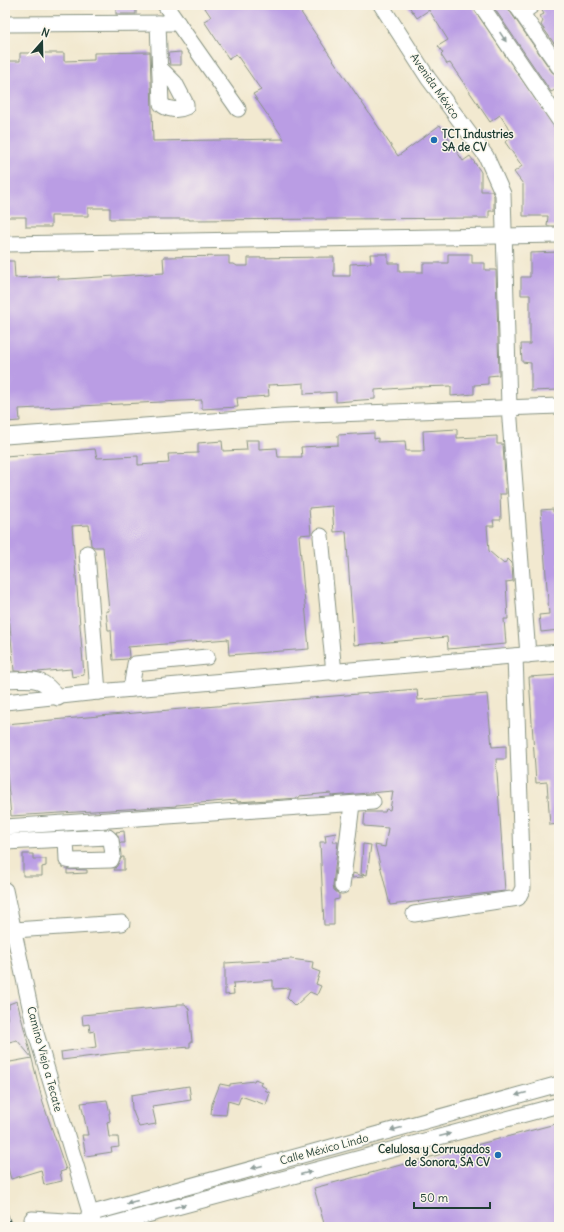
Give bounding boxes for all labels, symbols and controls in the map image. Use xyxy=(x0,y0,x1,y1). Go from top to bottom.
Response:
north arrow xyxy=(22,22,62,62)
text: N xyxy=(39,25,51,40)
one-way arrow xyxy=(499,32,507,42)
street label: Avenida México xyxy=(407,51,463,121)
place label: TCT Industries SA de CV xyxy=(442,127,514,154)
marker: TCT Industries SA de CV xyxy=(429,135,439,145)
street label: Camino Viejo a Tecate xyxy=(24,1005,66,1113)
one-way arrow xyxy=(515,1091,527,1097)
one-way arrow xyxy=(390,1126,402,1132)
street label: Calle México Lindo xyxy=(278,1130,370,1168)
one-way arrow xyxy=(438,1132,451,1138)
place label: Celulosa y Corrugados de Sonora, SA CV xyxy=(378,1142,490,1169)
marker: Celulosa y Corrugados de Sonora, SA CV xyxy=(493,1150,503,1160)
one-way arrow xyxy=(251,1164,263,1170)
one-way arrow xyxy=(299,1169,312,1175)
scale bar xyxy=(414,1184,490,1210)
text: 50 m xyxy=(420,1190,449,1205)
one-way arrow xyxy=(126,1199,138,1205)
one-way arrow xyxy=(174,1203,186,1209)

